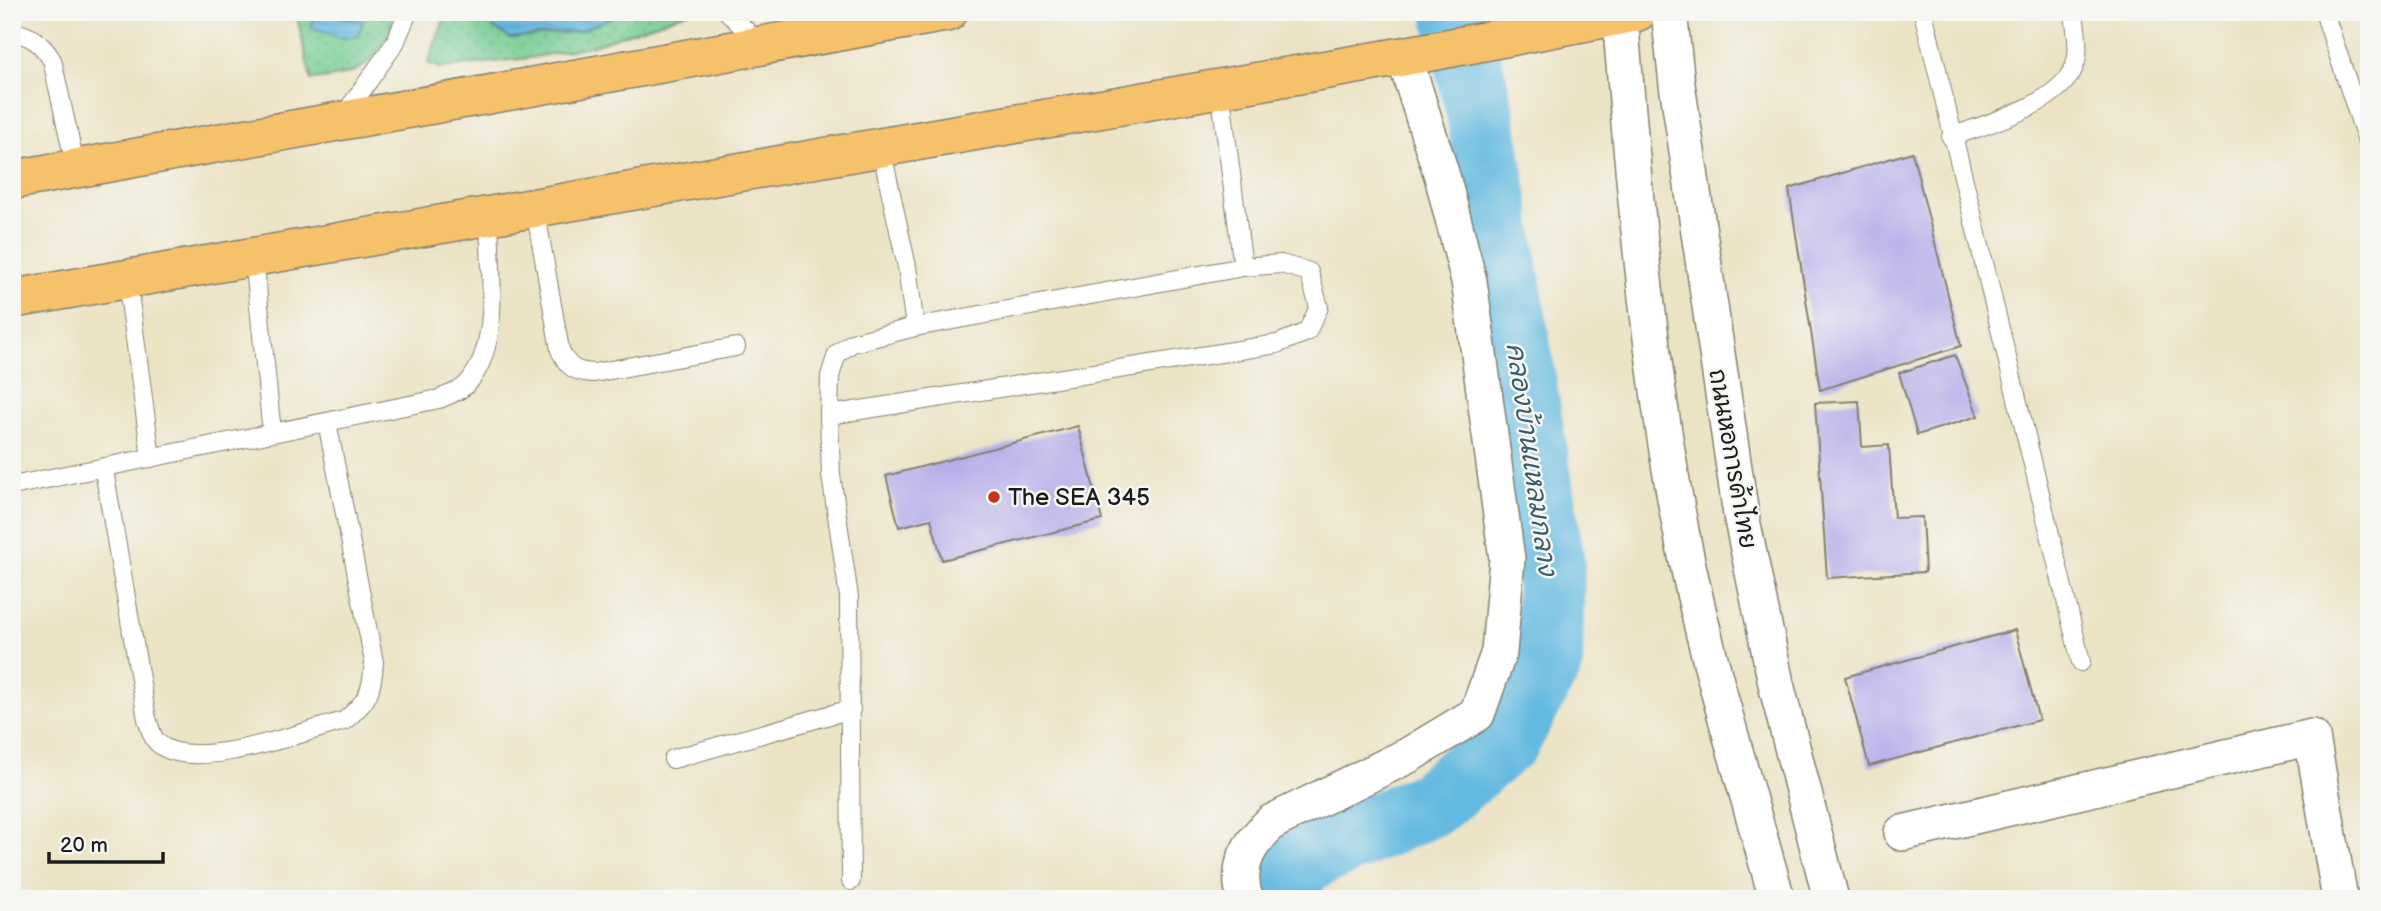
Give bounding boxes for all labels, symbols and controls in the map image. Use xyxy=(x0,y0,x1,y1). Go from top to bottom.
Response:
water label: คลองบ้านแหลมกลาง xyxy=(1499,341,1564,579)
street label: ถนนหอการค้าไทย xyxy=(1702,366,1765,551)
place label: The SEA 345 xyxy=(1008,483,1150,512)
marker: The SEA 345 xyxy=(986,489,1002,505)
scale bar xyxy=(49,820,163,864)
text: 20 m xyxy=(60,833,108,858)

